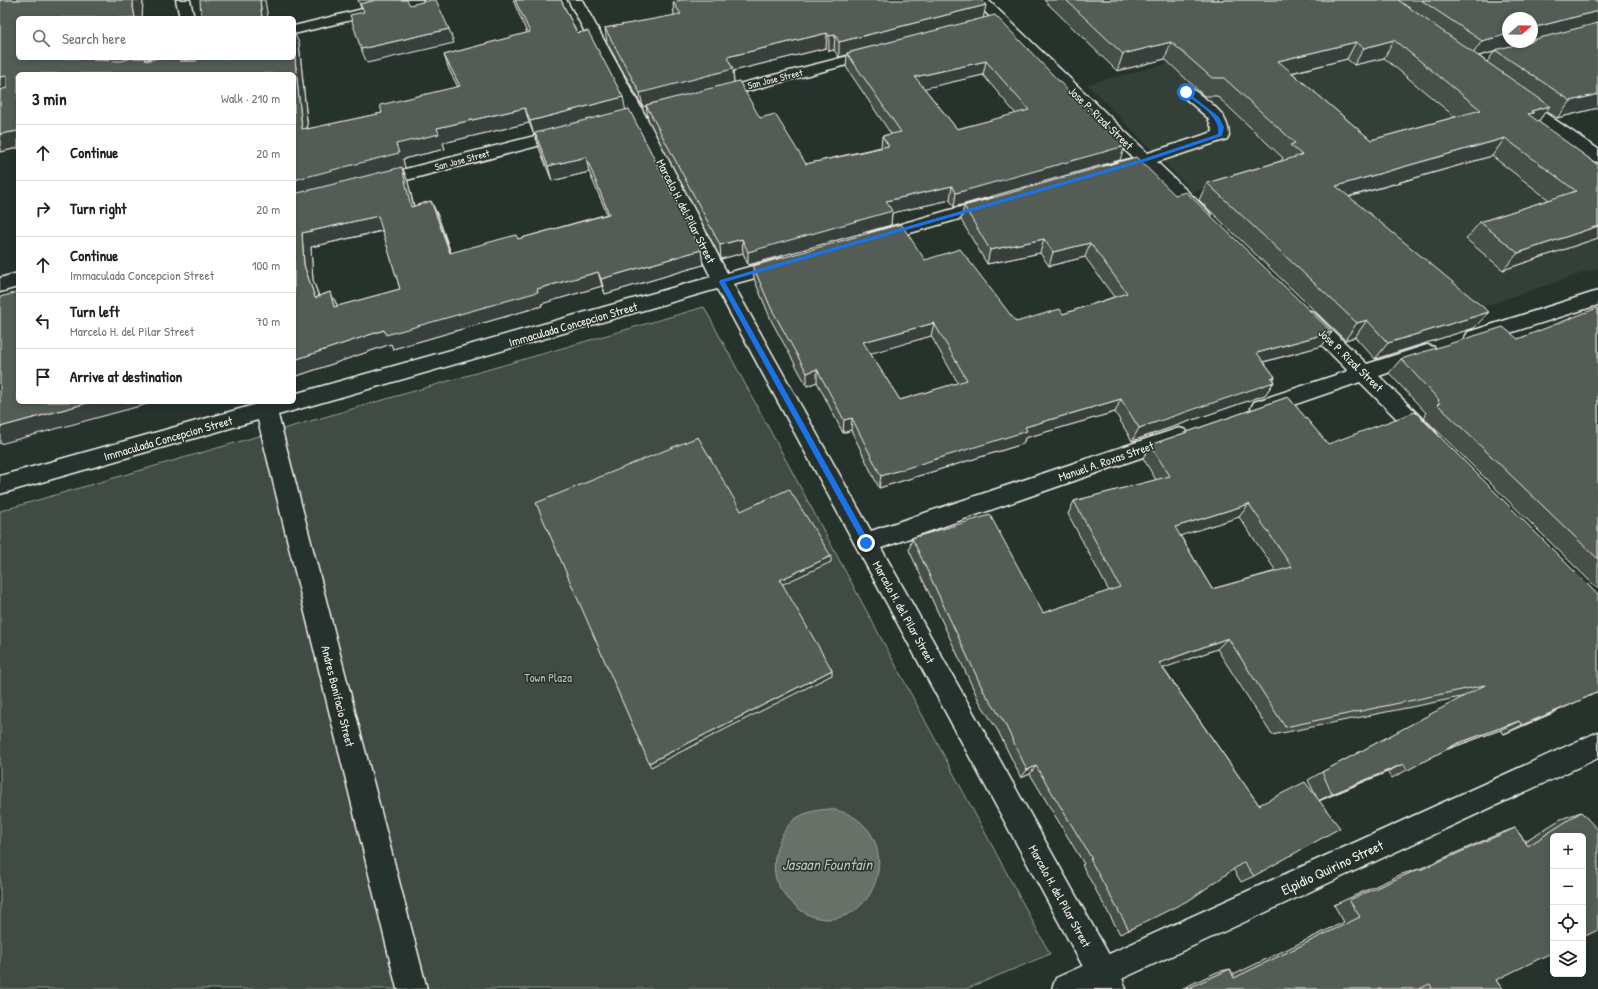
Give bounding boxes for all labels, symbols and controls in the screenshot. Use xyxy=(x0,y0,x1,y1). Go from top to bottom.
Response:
north arrow xyxy=(1502,12,1538,48)
search box xyxy=(16,16,296,60)
icon: search xyxy=(30,27,52,49)
text: Search here xyxy=(62,28,126,49)
street label: San Jose Street xyxy=(746,66,805,92)
street label: Jose P. Rizal Street xyxy=(1065,83,1138,154)
route start xyxy=(1177,83,1195,101)
text: 3 min xyxy=(32,87,67,110)
text: Walk · 210 m xyxy=(221,89,280,107)
icon: ahead xyxy=(32,142,54,164)
text: Continue xyxy=(70,142,118,163)
text: 20 m xyxy=(256,144,280,162)
street label: San Jose Street xyxy=(433,146,491,174)
street label: Marcelo H. del Pilar Street xyxy=(652,156,720,267)
icon: right xyxy=(32,198,54,220)
text: Turn right xyxy=(70,198,126,219)
text: 20 m xyxy=(256,200,280,218)
text: Continue xyxy=(70,245,118,266)
icon: ahead xyxy=(32,254,54,276)
text: 100 m xyxy=(252,256,280,274)
text: Immaculada Concepcion Street xyxy=(70,266,214,284)
street label: Immaculada Concepcion Street xyxy=(507,297,640,351)
text: Turn left xyxy=(70,301,120,322)
icon: left xyxy=(32,310,54,332)
text: 70 m xyxy=(256,312,280,330)
text: Marcelo H. del Pilar Street xyxy=(70,322,194,340)
street label: Jose P. Rizal Street xyxy=(1315,325,1388,396)
icon: arrive xyxy=(32,366,54,388)
text: Arrive at destination xyxy=(70,366,182,387)
street label: Immaculada Concepcion Street xyxy=(102,411,235,465)
street label: Manuel A. Roxas Street xyxy=(1056,436,1157,485)
route end xyxy=(857,534,875,552)
street label: Marcelo H. del Pilar Street xyxy=(869,558,940,667)
street label: Andres Bonifacio Street xyxy=(317,644,359,749)
park label: Town Plaza xyxy=(524,669,572,686)
map controls xyxy=(1550,833,1586,977)
button: + xyxy=(1550,833,1586,869)
street label: Elpidio Quirino Street xyxy=(1278,835,1387,900)
street label: Marcelo H. del Pilar Street xyxy=(1025,842,1096,951)
water label: Jasaan Fountain xyxy=(782,853,874,875)
button: − xyxy=(1550,869,1586,905)
button: locate xyxy=(1550,905,1586,941)
button: layers xyxy=(1550,941,1586,977)

